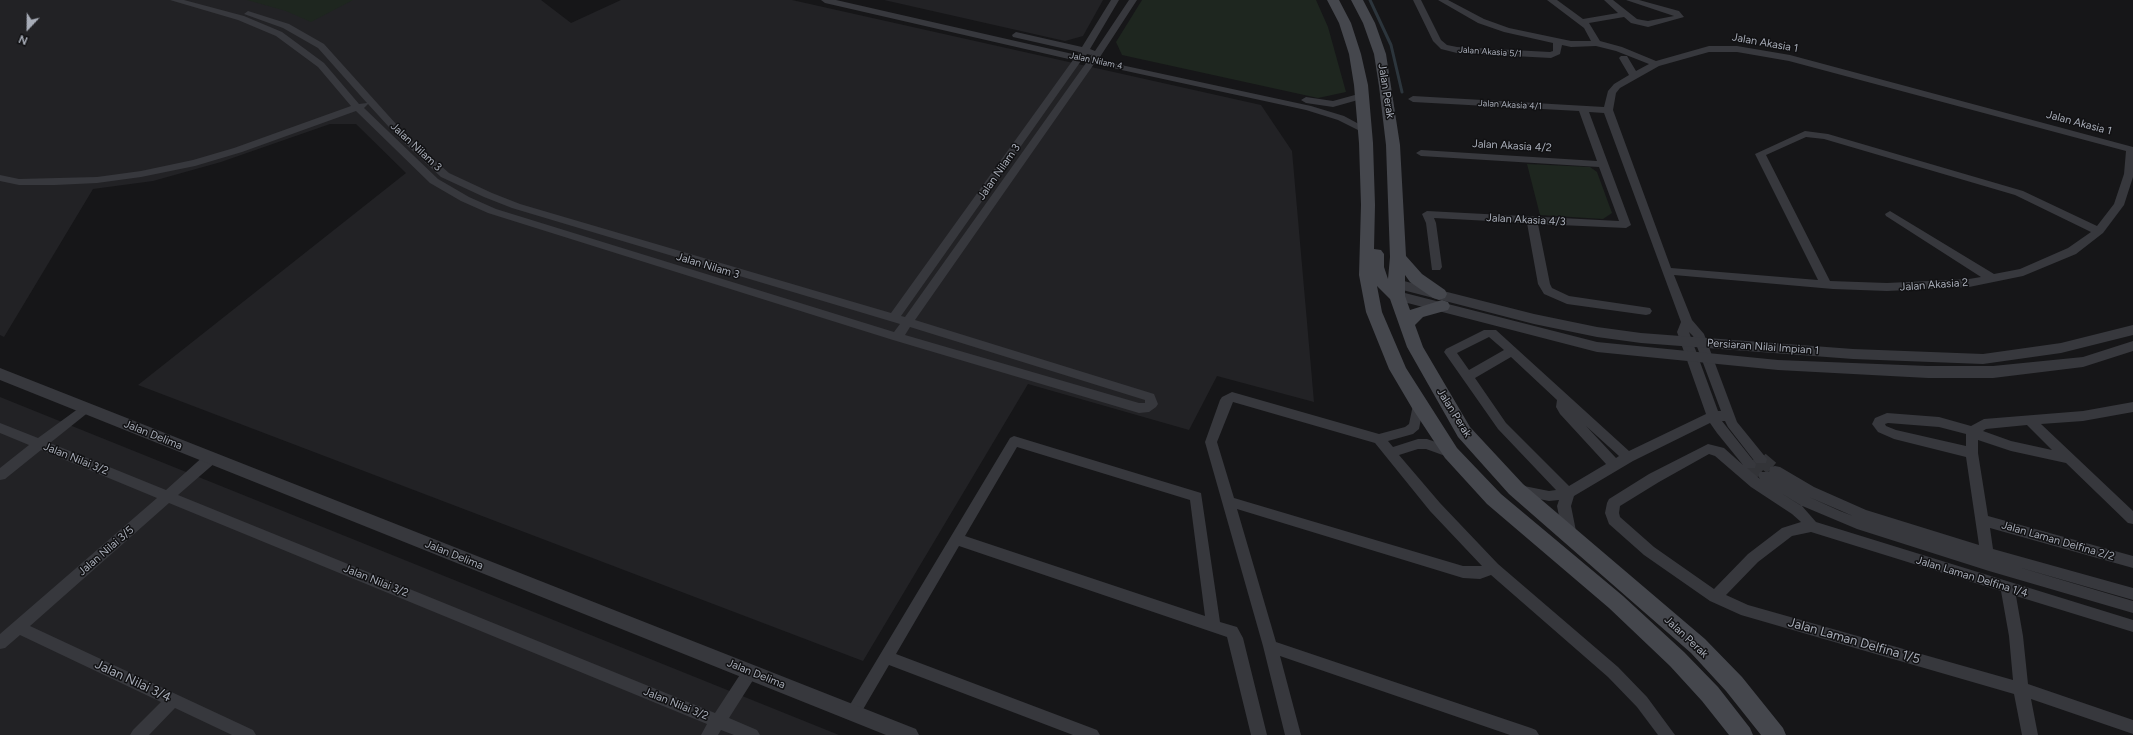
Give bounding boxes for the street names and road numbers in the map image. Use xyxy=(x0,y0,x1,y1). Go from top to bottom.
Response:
street label: Jalan Akasia 1 xyxy=(1731,31,1799,55)
street label: Jalan Akasia 5/1 xyxy=(1458,44,1522,60)
street label: Jalan Nilam 4 xyxy=(1068,50,1124,72)
street label: Jalan Perak xyxy=(1375,63,1397,119)
street label: Jalan Akasia 4/1 xyxy=(1478,98,1542,112)
street label: Jalan Akasia 1 xyxy=(2045,108,2113,138)
street label: Jalan Nilam 3 xyxy=(388,120,444,174)
street label: Jalan Akasia 4/2 xyxy=(1472,137,1552,155)
street label: Jalan Nilam 3 xyxy=(975,141,1023,203)
street label: Jalan Akasia 4/3 xyxy=(1486,211,1566,229)
street label: Jalan Nilam 3 xyxy=(675,250,741,282)
street label: Jalan Akasia 2 xyxy=(1899,276,1969,294)
street label: Persiaran Nilai Impian 1 xyxy=(1707,337,1819,357)
street label: Jalan Perak xyxy=(1434,386,1474,440)
street label: Jalan Delima xyxy=(122,417,184,453)
street label: Jalan Nilai 3/2 xyxy=(42,440,110,478)
street label: Jalan Laman Delfina 2/2 xyxy=(2000,519,2116,563)
street label: Jalan Nilai 3/5 xyxy=(76,523,136,579)
street label: Jalan Delima xyxy=(423,537,485,573)
street label: Jalan Laman Delfina 1/4 xyxy=(1915,554,2029,600)
street label: Jalan Nilai 3/2 xyxy=(342,562,410,600)
street label: Jalan Perak xyxy=(1661,613,1711,661)
street label: Jalan Laman Delfina 1/5 xyxy=(1786,615,1922,667)
street label: Jalan Delima xyxy=(725,656,787,692)
street label: Jalan Nilai 3/4 xyxy=(92,657,174,705)
street label: Jalan Nilai 3/2 xyxy=(642,685,710,723)

